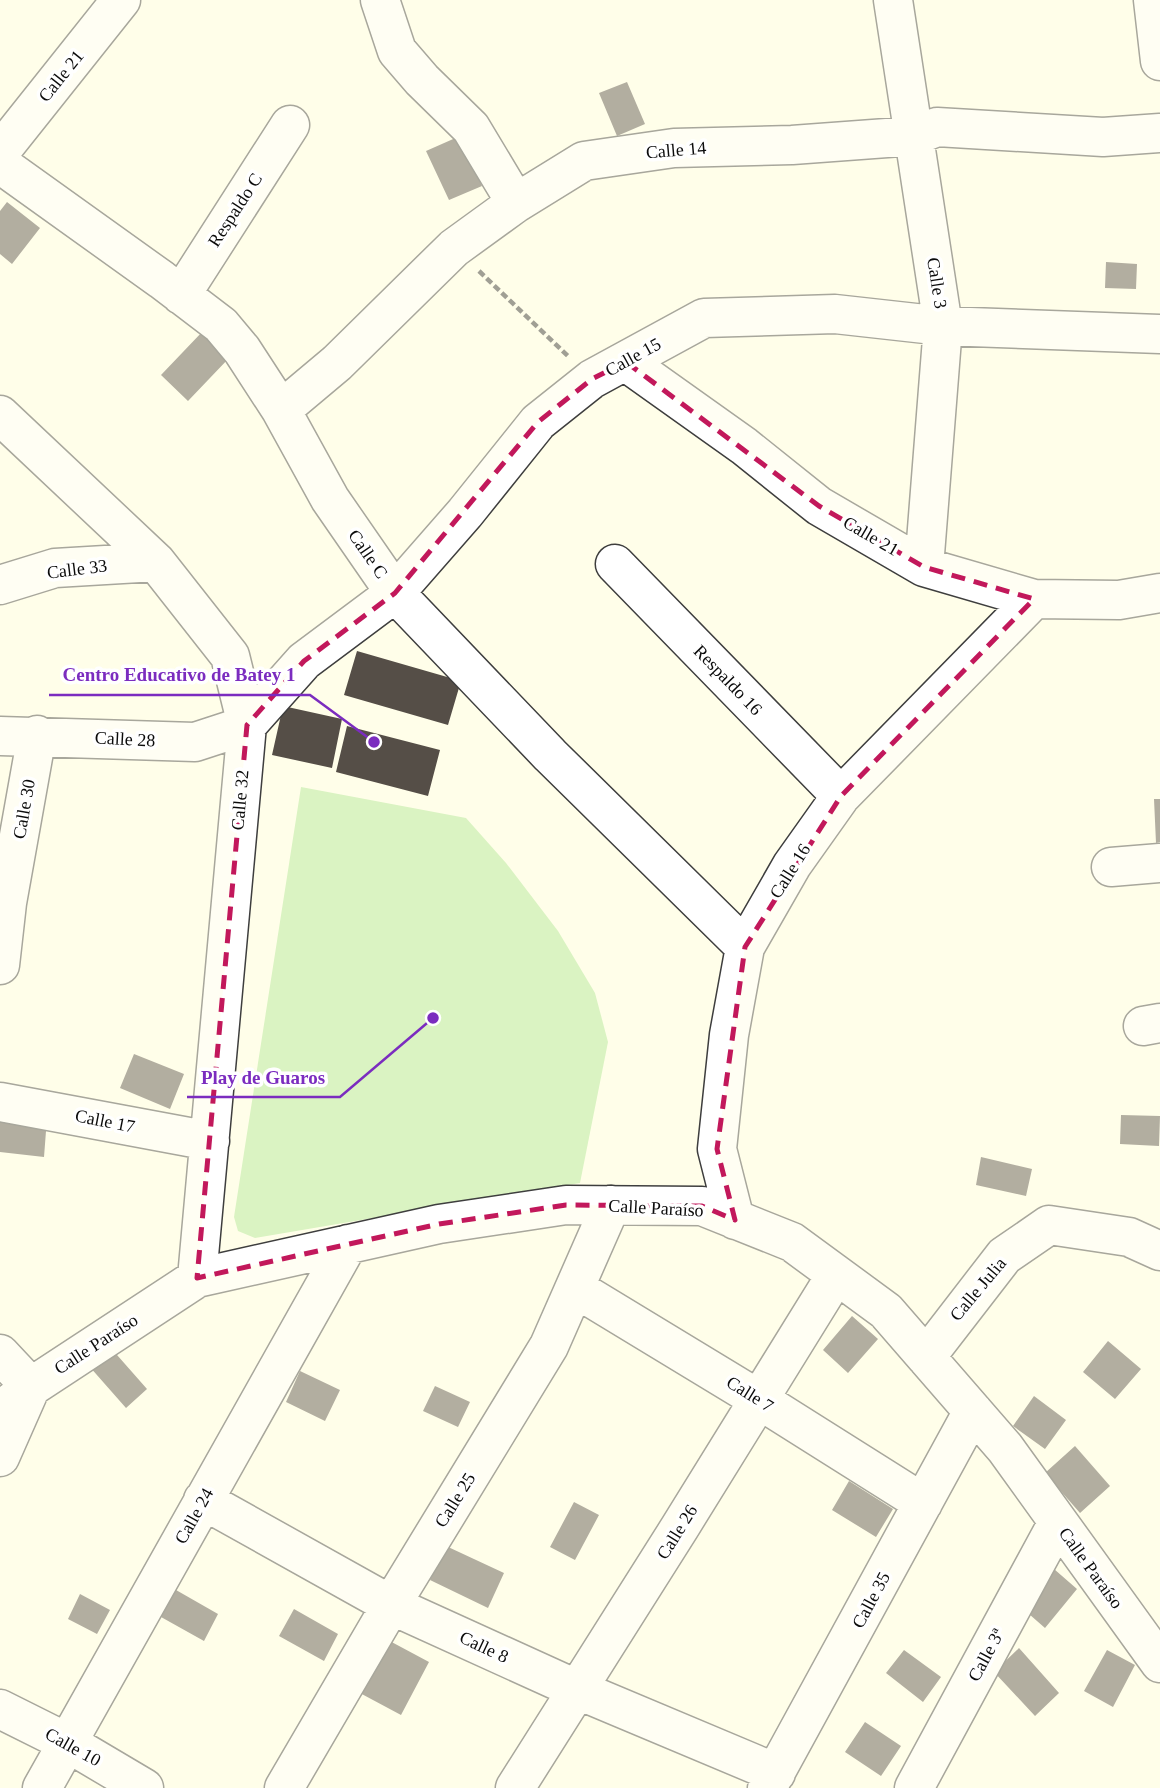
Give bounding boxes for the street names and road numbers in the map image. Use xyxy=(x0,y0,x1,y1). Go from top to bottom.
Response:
street label: Calle 21 xyxy=(34,46,88,106)
street label: Calle 14 xyxy=(645,137,707,163)
street label: Respaldo C xyxy=(204,170,266,250)
street label: Calle 3 xyxy=(923,256,951,310)
street label: Calle 15 xyxy=(602,334,664,380)
street label: Calle 21 xyxy=(840,512,902,560)
street label: Calle C xyxy=(344,526,392,582)
street label: Calle 33 xyxy=(46,555,108,583)
street label: Respaldo 16 xyxy=(690,641,766,719)
street label: Calle 28 xyxy=(94,727,156,751)
street label: Calle 32 xyxy=(227,769,253,831)
street label: Calle 30 xyxy=(9,777,39,841)
street label: Calle 16 xyxy=(765,840,815,902)
street label: Calle 17 xyxy=(73,1105,137,1137)
street label: Calle Paraíso xyxy=(608,1196,704,1220)
street label: Calle Julia xyxy=(946,1253,1010,1325)
street label: Calle Paraíso xyxy=(51,1310,141,1378)
street label: Calle 7 xyxy=(723,1372,777,1416)
street label: Calle 25 xyxy=(430,1469,480,1531)
street label: Calle 24 xyxy=(171,1485,217,1547)
street label: Calle 26 xyxy=(652,1501,702,1563)
street label: Calle Paraíso xyxy=(1055,1523,1127,1613)
street label: Calle 35 xyxy=(848,1569,894,1631)
street label: Calle 3ª xyxy=(964,1625,1008,1685)
street label: Calle 8 xyxy=(456,1627,512,1667)
street label: Calle 10 xyxy=(42,1724,104,1770)

